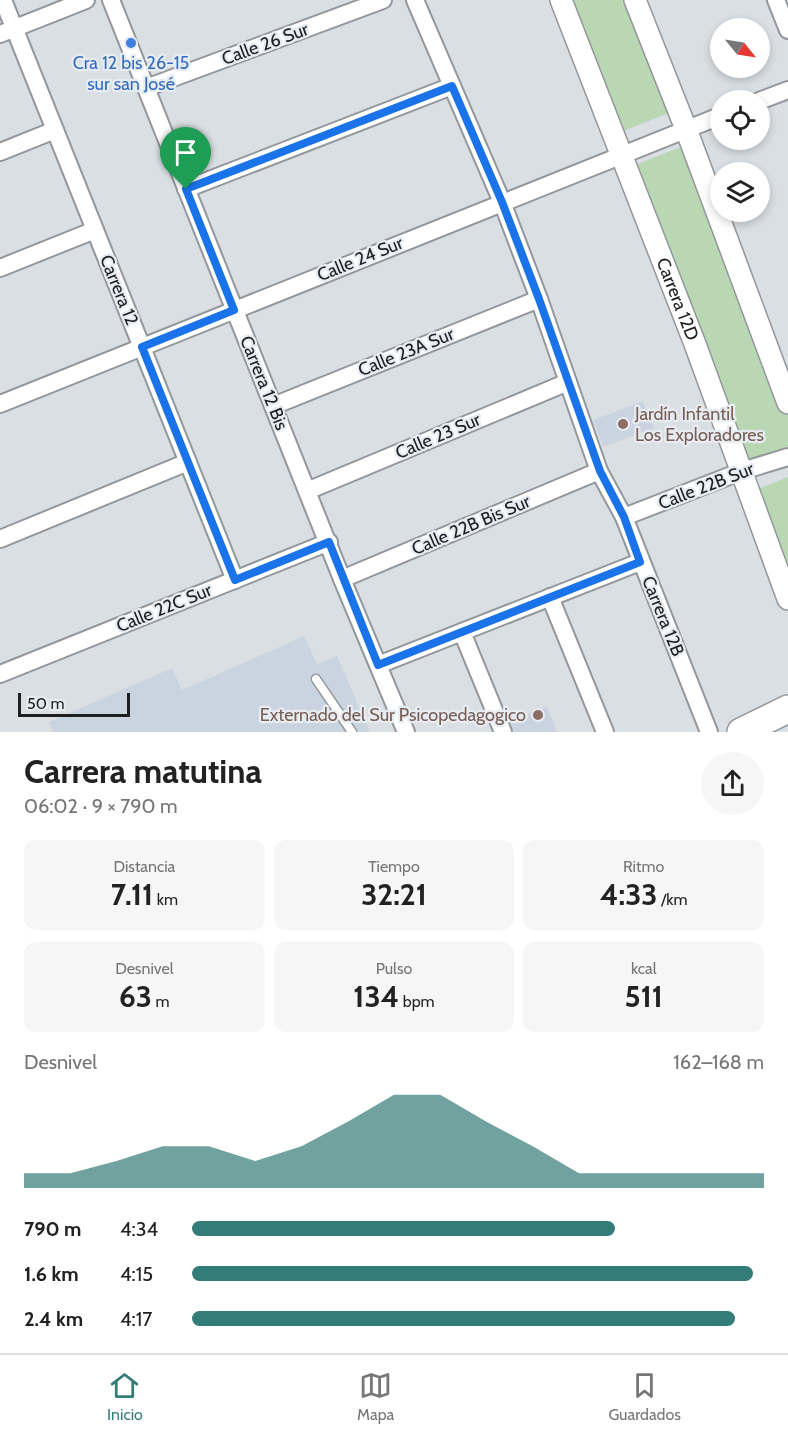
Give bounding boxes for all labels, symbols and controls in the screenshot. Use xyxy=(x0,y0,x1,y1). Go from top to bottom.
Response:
street label: Calle 26 Sur xyxy=(219,18,312,70)
north arrow xyxy=(710,18,770,78)
map controls xyxy=(710,18,770,222)
marker: Cra 12 bis 26-15 sur san José xyxy=(124,36,138,50)
place label: Cra 12 bis 26-15 sur san José xyxy=(73,52,189,95)
button: locate xyxy=(710,90,770,150)
pin xyxy=(160,127,211,189)
icon: arrive xyxy=(169,136,202,169)
button: layers xyxy=(710,162,770,222)
street label: Calle 24 Sur xyxy=(314,232,407,286)
street label: Carrera 12 xyxy=(95,252,143,328)
street label: Carrera 12D xyxy=(652,255,704,344)
street label: Calle 23A Sur xyxy=(355,323,457,381)
street label: Carrera 12 Bis xyxy=(235,333,293,433)
place label: Jardín Infantil Los Exploradores xyxy=(634,403,764,446)
street label: Calle 23 Sur xyxy=(392,408,484,464)
marker: Jardín Infantil Los Exploradores xyxy=(616,417,630,431)
street label: Calle 22B Sur xyxy=(655,458,757,514)
street label: Calle 22B Bis Sur xyxy=(408,490,534,560)
street label: Carrera 12B xyxy=(637,573,689,659)
street label: Calle 22C Sur xyxy=(113,579,215,637)
scale bar xyxy=(18,690,130,718)
text: 50 m xyxy=(27,694,64,713)
place label: Externado del Sur Psicopedagogico xyxy=(260,704,526,726)
marker: Externado del Sur Psicopedagogico xyxy=(531,708,545,722)
text: Carrera matutina xyxy=(24,751,262,791)
button: share xyxy=(701,752,764,815)
text: 06:02 · 9 × 790 m xyxy=(24,794,178,818)
text: Distancia xyxy=(113,857,175,876)
text: Tiempo xyxy=(368,857,420,876)
text: Ritmo xyxy=(623,857,664,876)
text: 7.11 xyxy=(111,876,153,913)
text: 32:21 xyxy=(361,876,427,913)
text: 4:33 xyxy=(600,876,658,913)
text: km xyxy=(153,890,178,909)
text: /km xyxy=(658,890,687,909)
text: Desnivel xyxy=(115,959,174,978)
text: Pulso xyxy=(376,959,412,978)
text: kcal xyxy=(631,959,656,978)
text: 63 xyxy=(119,978,152,1015)
text: 134 xyxy=(353,978,399,1015)
text: 511 xyxy=(625,978,663,1015)
text: m xyxy=(152,992,170,1011)
text: bpm xyxy=(399,992,435,1011)
text: Desnivel xyxy=(24,1050,97,1074)
text: 162–168 m xyxy=(673,1050,764,1074)
text: 790 m xyxy=(24,1217,81,1241)
text: 4:34 xyxy=(120,1217,158,1241)
text: 1.6 km xyxy=(24,1262,79,1286)
text: 4:15 xyxy=(120,1262,153,1286)
text: 2.4 km xyxy=(24,1307,83,1331)
text: 4:17 xyxy=(120,1307,152,1331)
tab: Inicio xyxy=(107,1369,143,1424)
tab: Mapa xyxy=(357,1369,394,1424)
tab: Guardados xyxy=(608,1369,681,1424)

